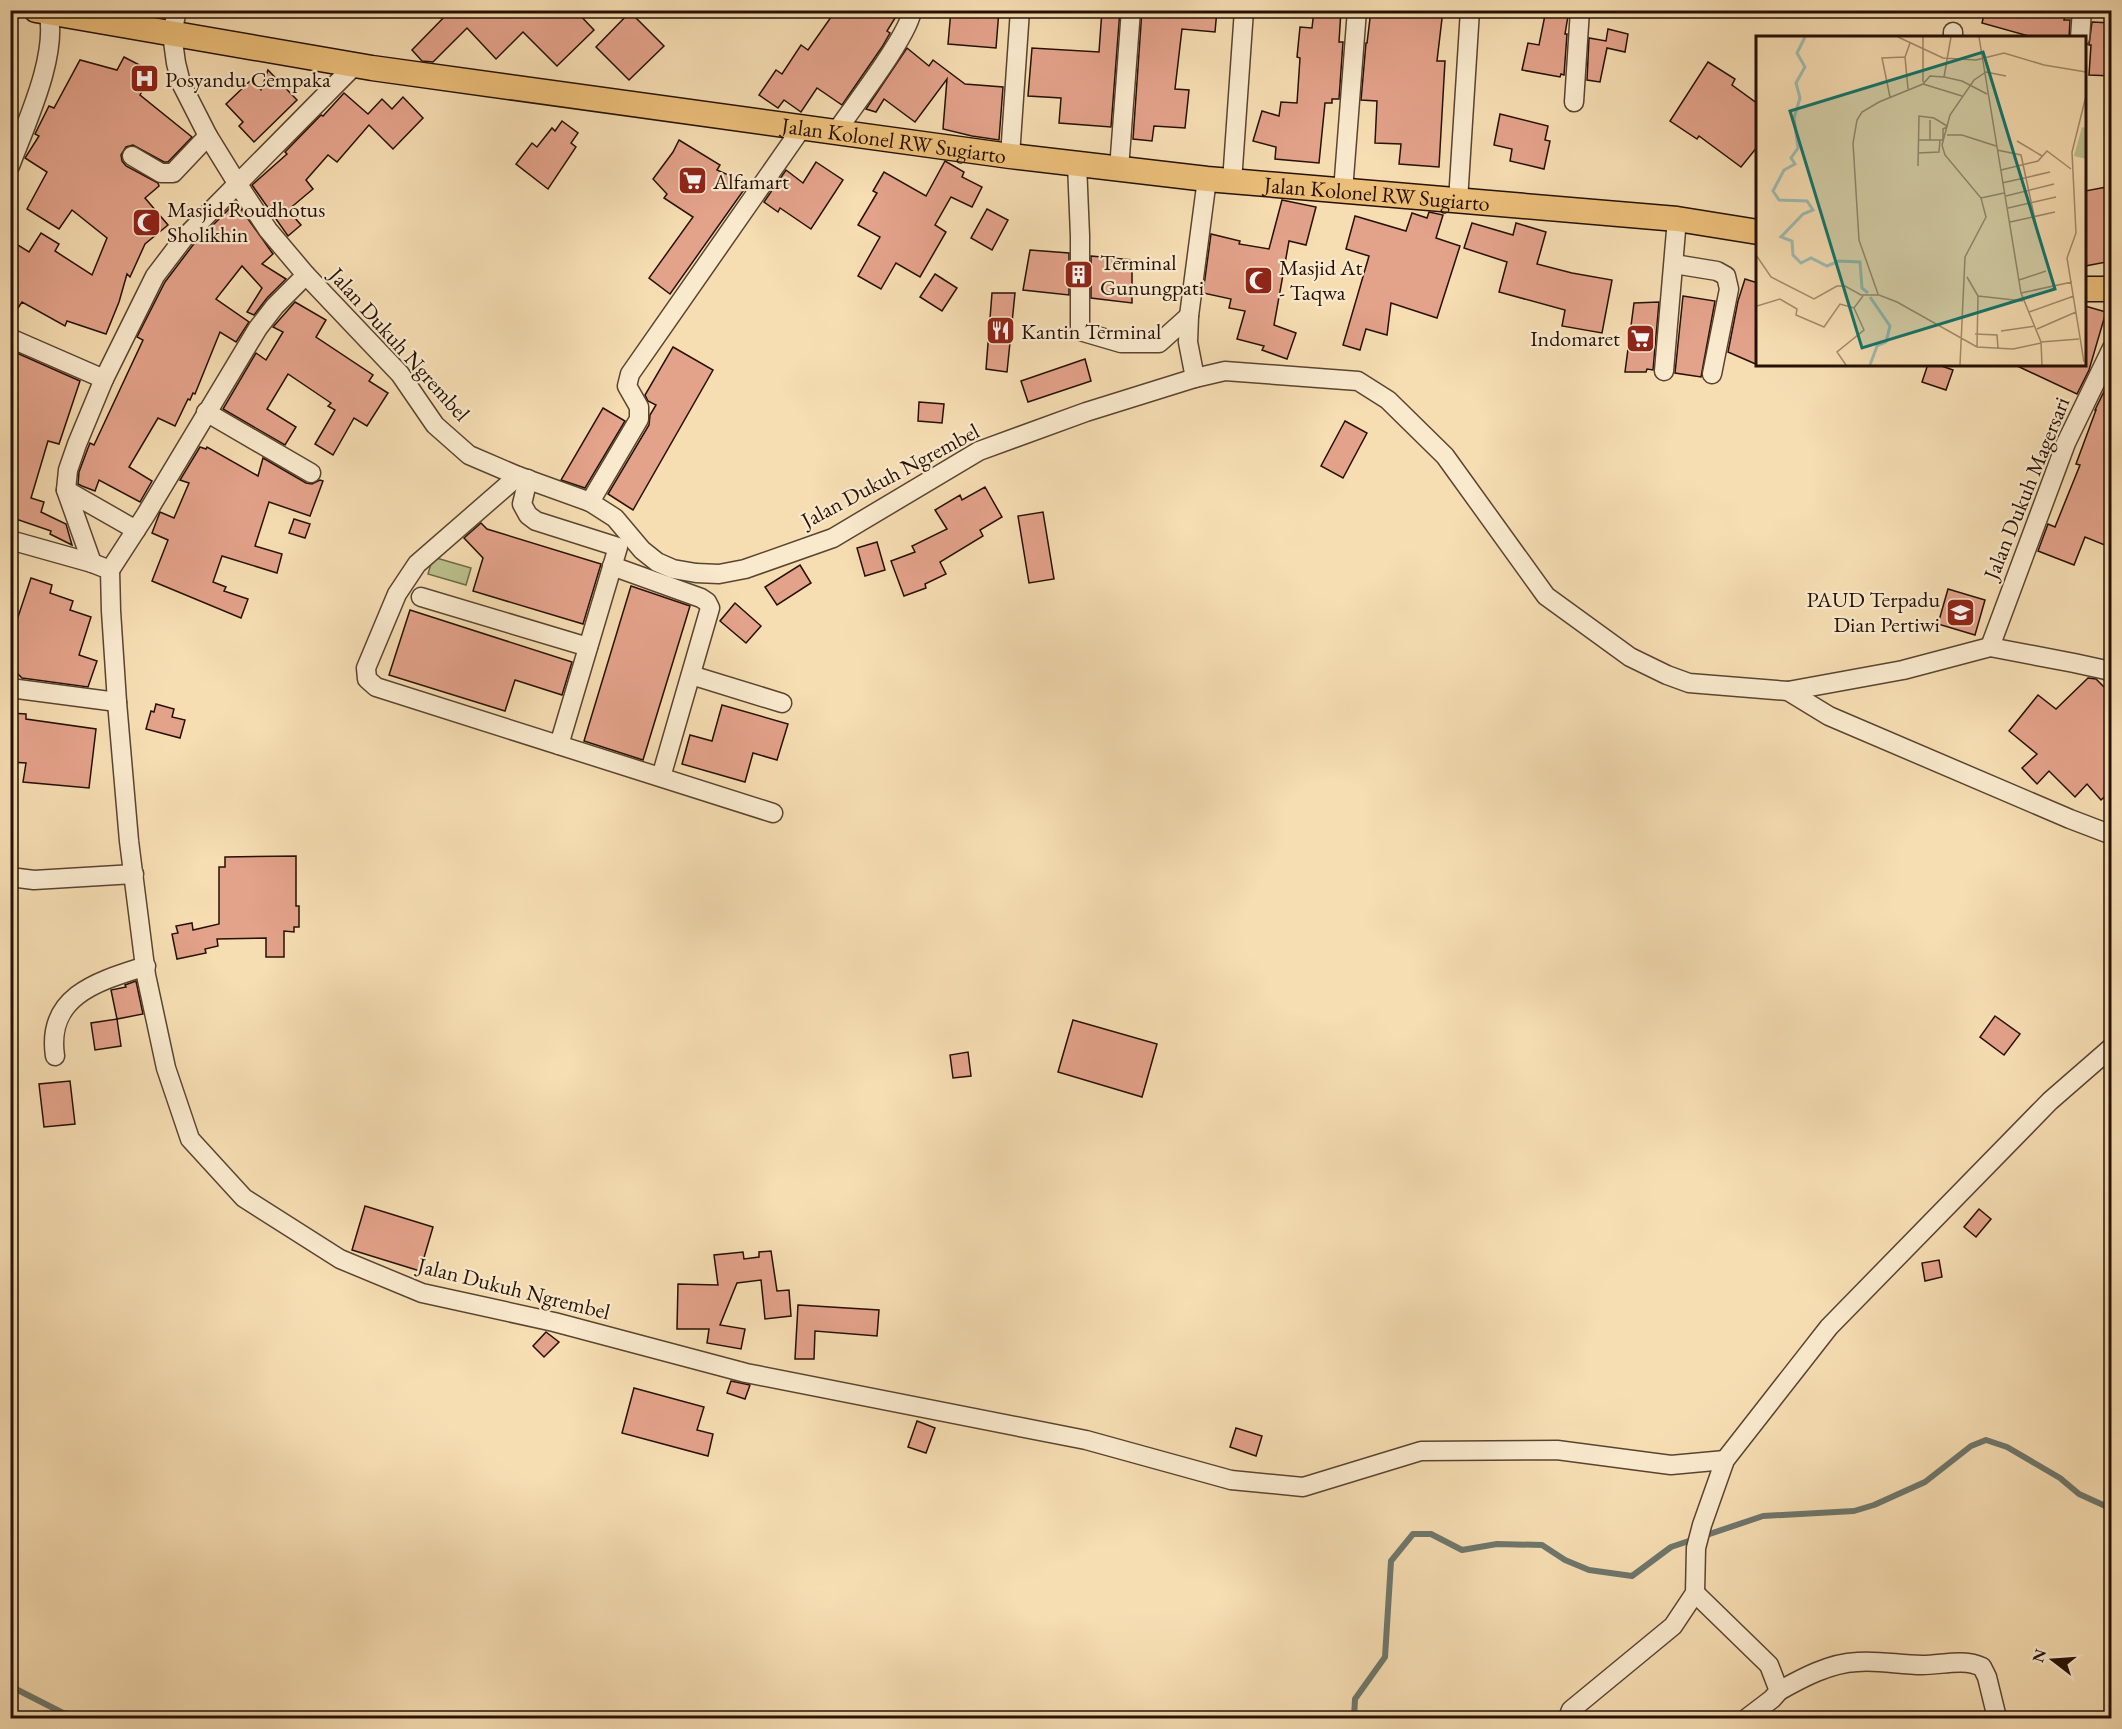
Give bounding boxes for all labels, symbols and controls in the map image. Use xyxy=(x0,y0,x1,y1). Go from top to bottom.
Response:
inset map xyxy=(1756,36,2086,366)
hospital icon: Posyandu Cempaka xyxy=(128,63,160,95)
place label: Posyandu Cempaka xyxy=(165,65,331,94)
street label: Jalan Kolonel RW Sugiarto xyxy=(778,110,1008,170)
supermarket icon: Alfamart xyxy=(676,165,708,197)
place label: Alfamart xyxy=(712,167,789,196)
street label: Jalan Kolonel RW Sugiarto xyxy=(1261,170,1491,218)
place label: Masjid Roudhotus Sholikhin xyxy=(167,195,325,249)
mosque icon: Masjid Roudhotus Sholikhin xyxy=(130,206,162,238)
place label: Terminal Gunungpati xyxy=(1100,248,1204,302)
place label: Masjid At - Taqwa xyxy=(1279,253,1362,307)
building icon: Terminal Gunungpati xyxy=(1063,259,1095,291)
street label: Jalan Dukuh Ngrembel xyxy=(321,260,476,427)
mosque icon: Masjid At - Taqwa xyxy=(1242,264,1274,296)
restaurant icon: Kantin Terminal xyxy=(984,315,1016,347)
place label: Kantin Terminal xyxy=(1021,317,1161,346)
supermarket icon: Indomaret xyxy=(1625,322,1657,354)
place label: Indomaret xyxy=(1530,324,1620,353)
street label: Jalan Dukuh Magersari xyxy=(1976,393,2076,586)
street label: Jalan Dukuh Ngrembel xyxy=(795,416,984,536)
place label: PAUD Terpadu Dian Pertiwi xyxy=(1807,585,1940,639)
school or university icon: PAUD Terpadu Dian Pertiwi xyxy=(1945,596,1977,628)
street label: Jalan Dukuh Ngrembel xyxy=(413,1250,613,1326)
north arrow xyxy=(2023,1630,2083,1690)
text: N xyxy=(2027,1646,2051,1665)

